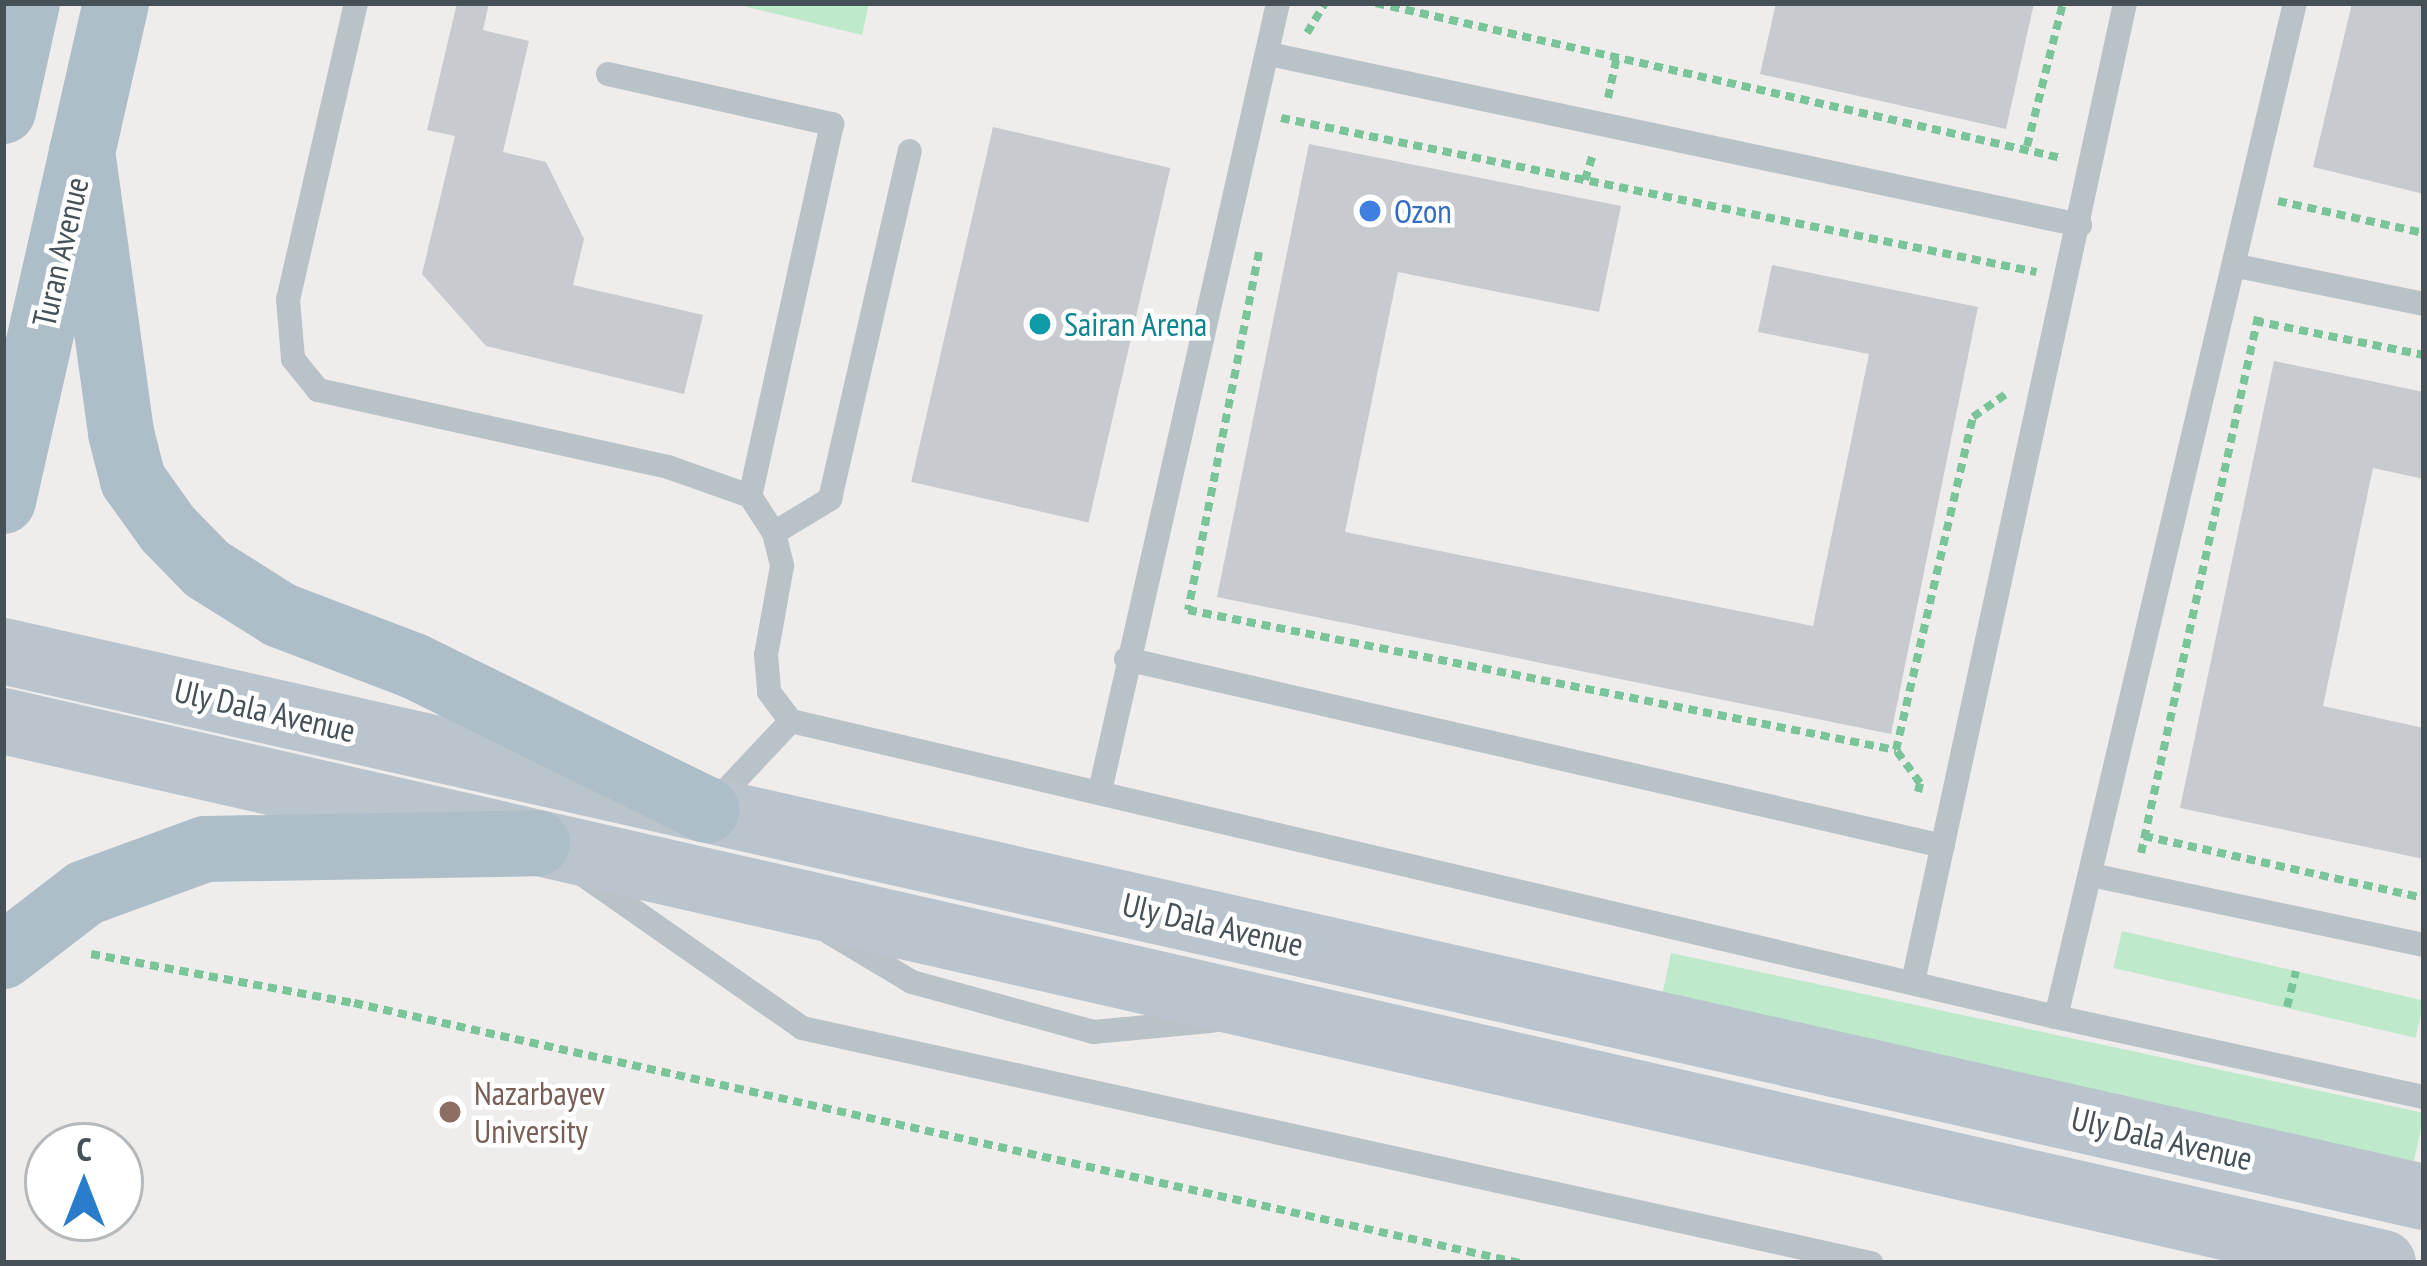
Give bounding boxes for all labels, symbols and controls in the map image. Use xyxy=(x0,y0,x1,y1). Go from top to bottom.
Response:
street label: Turan Avenue xyxy=(23,173,97,331)
place label: Ozon xyxy=(1394,191,1452,231)
marker: Ozon xyxy=(1357,198,1383,224)
place label: Sairan Arena xyxy=(1064,304,1208,344)
marker: Sairan Arena xyxy=(1027,311,1053,337)
street label: Uly Dala Avenue xyxy=(170,670,360,750)
street label: Uly Dala Avenue xyxy=(1118,884,1308,964)
place label: Nazarbayev University xyxy=(474,1073,605,1151)
street label: Uly Dala Avenue xyxy=(2067,1098,2257,1178)
marker: Nazarbayev University xyxy=(437,1099,463,1125)
north arrow xyxy=(24,1122,144,1242)
text: С xyxy=(76,1127,92,1170)

